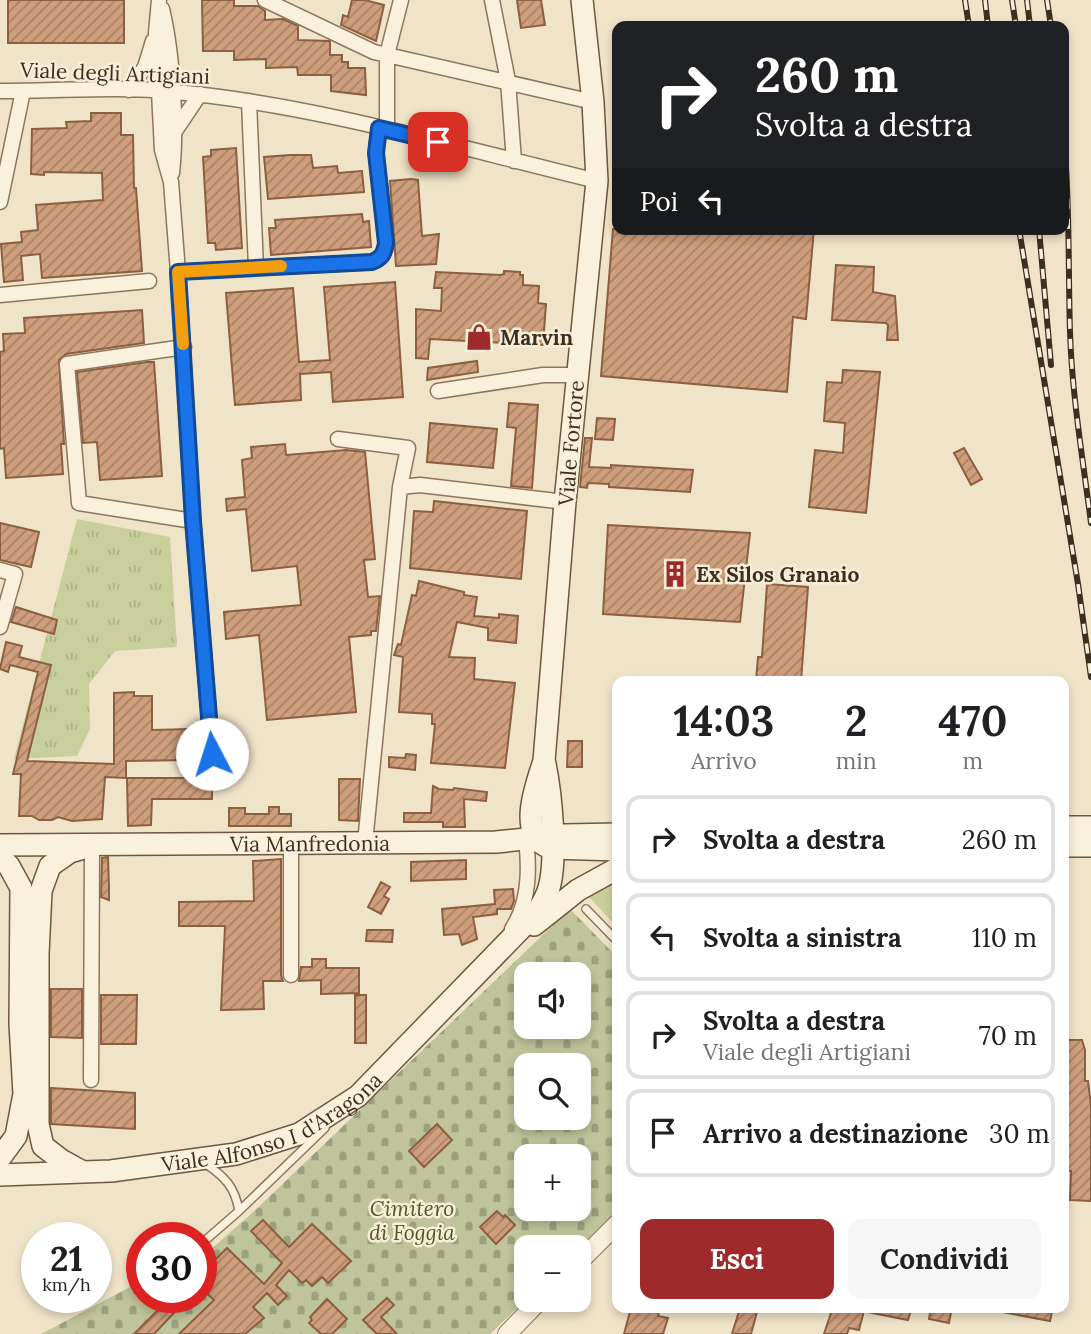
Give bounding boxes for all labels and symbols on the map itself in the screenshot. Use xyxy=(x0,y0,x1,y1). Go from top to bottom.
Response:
street label: Viale degli Artigiani xyxy=(19,56,210,90)
pin xyxy=(408,112,468,172)
shop icon: Marvin xyxy=(464,322,494,352)
place label: Marvin xyxy=(500,324,573,351)
street label: Viale Fortore xyxy=(552,379,590,508)
building icon: Ex Silos Granaio xyxy=(660,559,690,589)
place label: Ex Silos Granaio xyxy=(696,561,859,588)
position arrow xyxy=(175,717,249,791)
street label: Via Manfredonia xyxy=(229,829,390,857)
street label: Viale Alfonso I d'Aragona xyxy=(159,1066,388,1178)
park label: Cimitero di Foggia xyxy=(369,1195,455,1246)
speed limit sign: 30 xyxy=(126,1222,217,1313)

